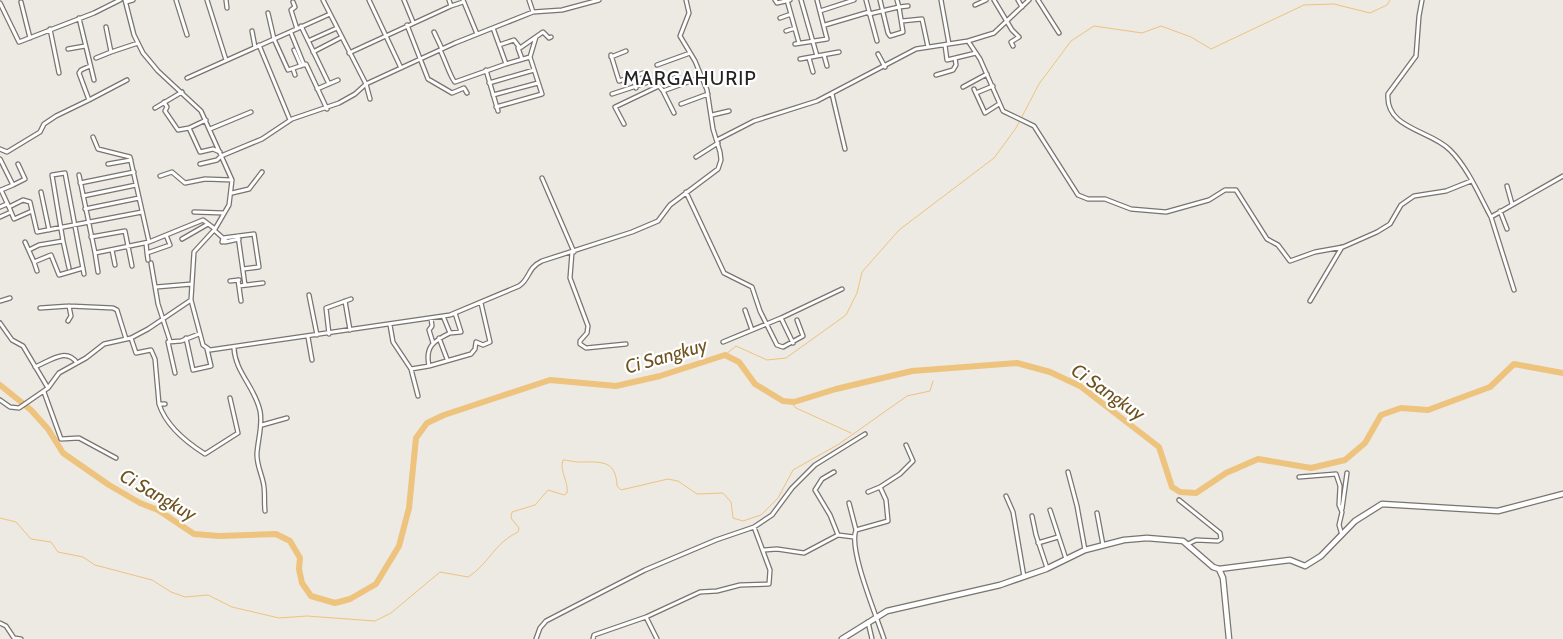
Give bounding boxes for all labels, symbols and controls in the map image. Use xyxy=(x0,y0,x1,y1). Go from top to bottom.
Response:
district label: MARGAHURIP xyxy=(623,66,757,90)
water label: Ci Sangkuy xyxy=(622,333,711,379)
water label: Ci Sangkuy xyxy=(1067,358,1150,426)
water label: Ci Sangkuy xyxy=(116,464,201,527)

